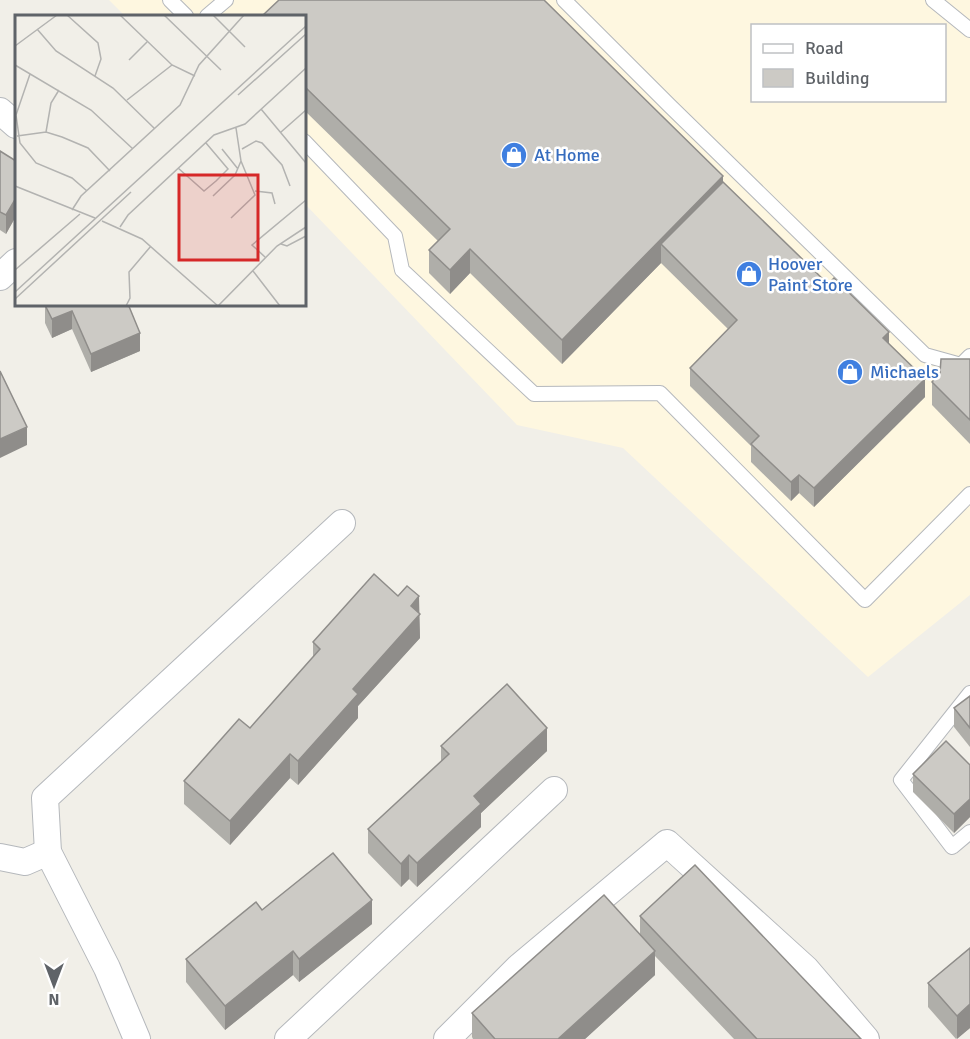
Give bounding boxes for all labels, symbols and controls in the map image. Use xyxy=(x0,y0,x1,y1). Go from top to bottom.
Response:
inset map xyxy=(15,15,306,306)
legend xyxy=(751,24,946,102)
text: Road xyxy=(805,37,844,59)
text: Building xyxy=(805,67,869,89)
shop icon: At Home xyxy=(499,140,529,170)
place label: At Home xyxy=(534,144,600,166)
place label: Hoover Paint Store xyxy=(768,253,853,296)
shop icon: Hoover Paint Store xyxy=(734,259,764,289)
shop icon: Michaels xyxy=(835,357,865,387)
place label: Michaels xyxy=(870,361,939,383)
north arrow xyxy=(24,955,84,1015)
text: N xyxy=(48,989,60,1009)

